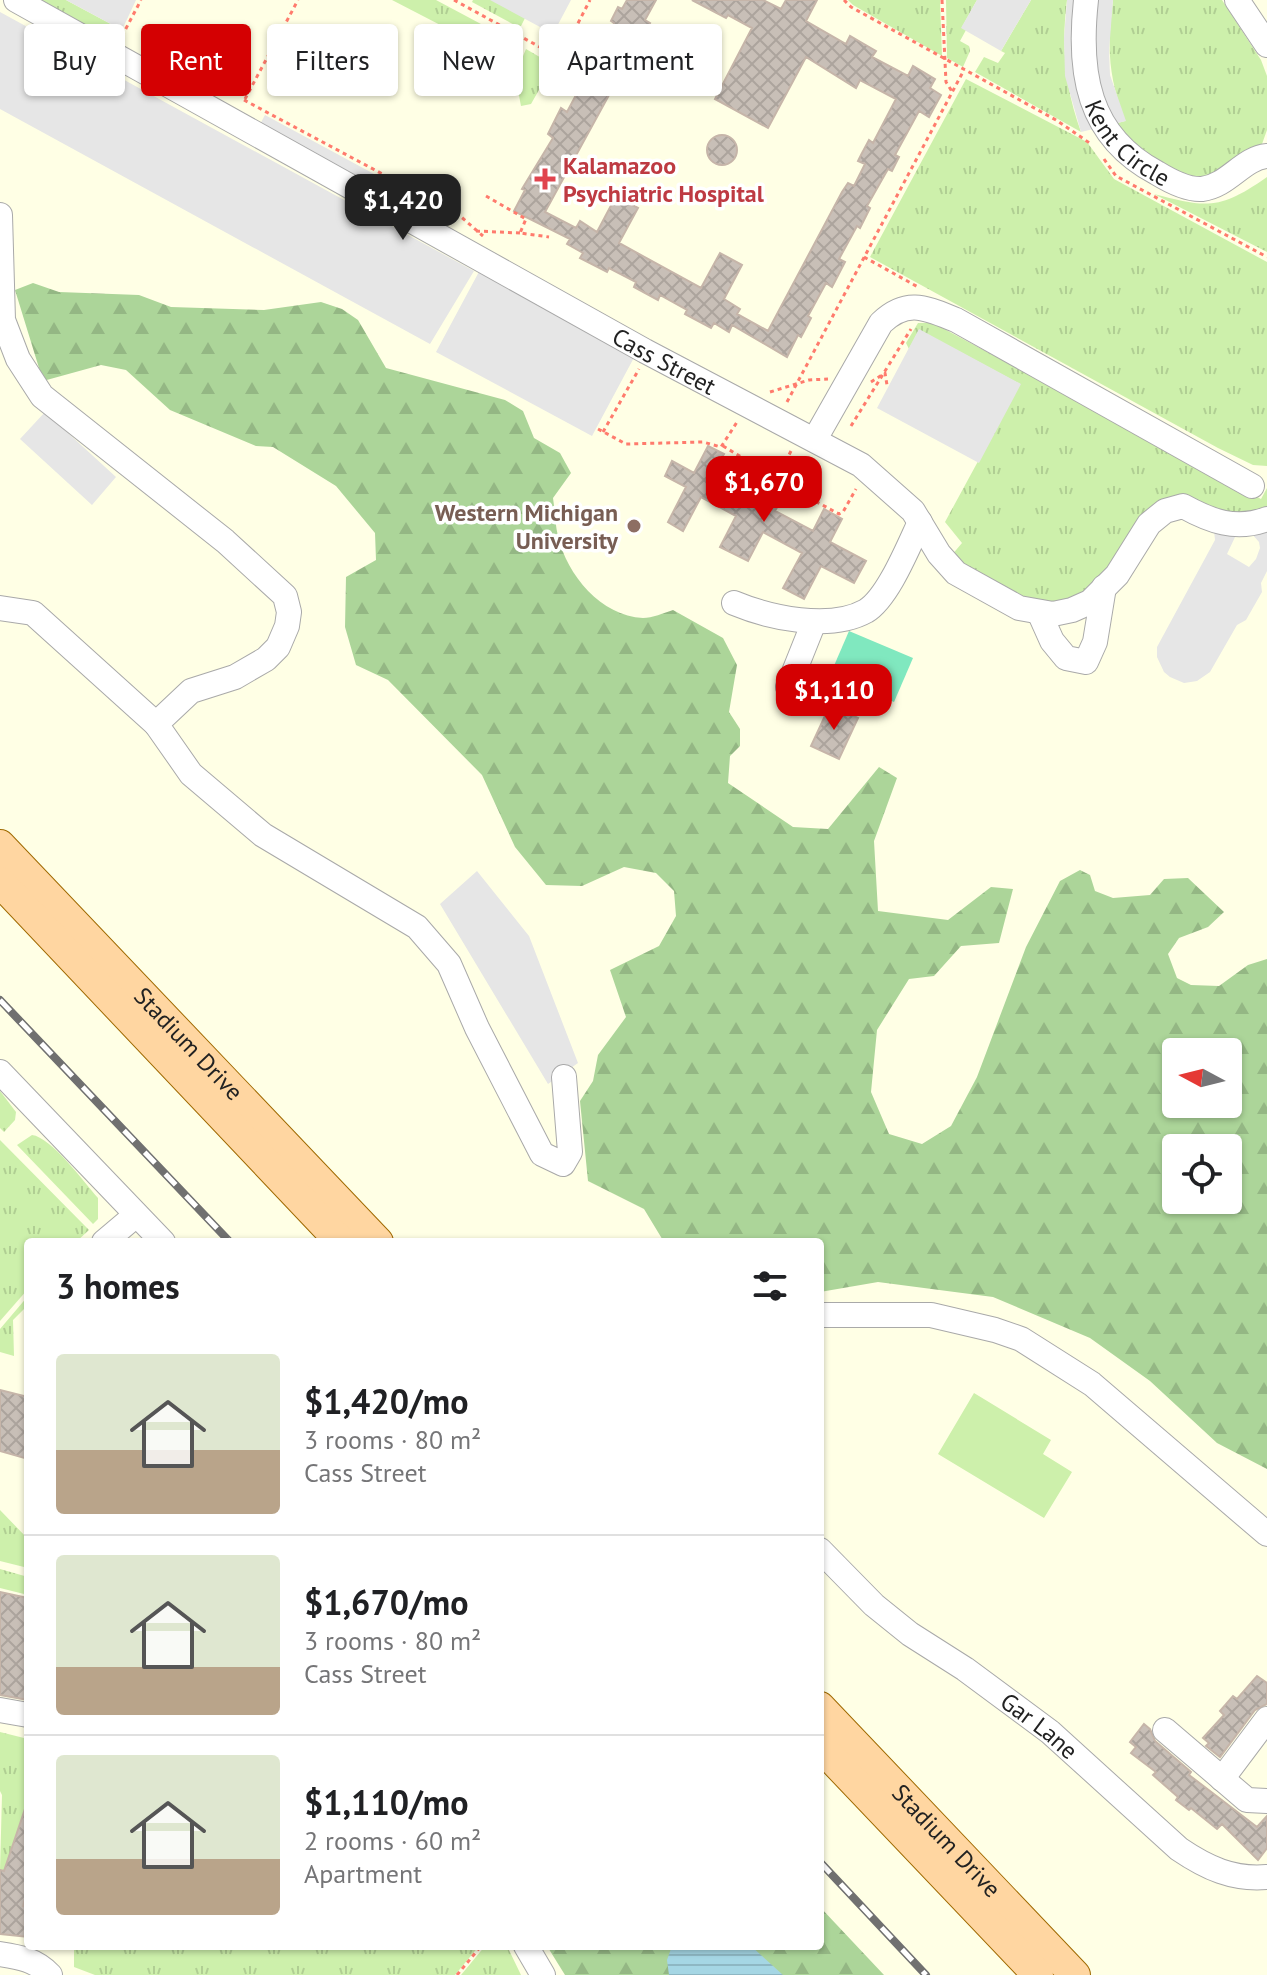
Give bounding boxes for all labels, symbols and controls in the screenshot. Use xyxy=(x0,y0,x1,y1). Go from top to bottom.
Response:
chip: Buy xyxy=(24,24,125,96)
chip: Rent xyxy=(141,24,251,96)
chip: Filters xyxy=(267,24,398,96)
chip: New xyxy=(414,24,523,96)
chip: Apartment xyxy=(539,24,722,96)
street label: Kent Circle xyxy=(1078,95,1176,193)
place label: Kalamazoo Psychiatric Hospital xyxy=(563,150,765,209)
marker: Kalamazoo Psychiatric Hospital xyxy=(534,168,556,190)
pin: $1,420 xyxy=(338,174,468,242)
text: $1,420 xyxy=(363,183,443,216)
street label: Cass Street xyxy=(607,320,721,401)
pin: $1,670 xyxy=(699,456,829,524)
text: $1,670 xyxy=(724,465,804,498)
place label: Western Michigan University xyxy=(435,497,619,556)
marker: Western Michigan University xyxy=(625,517,643,535)
pin: $1,110 xyxy=(769,664,899,732)
text: $1,110 xyxy=(794,673,874,706)
street label: Stadium Drive xyxy=(128,980,250,1107)
north arrow xyxy=(1162,1038,1242,1118)
map controls xyxy=(1162,1038,1242,1214)
button: locate xyxy=(1162,1134,1242,1214)
text: 3 homes xyxy=(56,1264,180,1308)
icon: filters xyxy=(748,1264,792,1308)
text: $1,420/mo xyxy=(304,1379,468,1423)
icon: home xyxy=(120,1386,216,1482)
text: 3 rooms · 80 m² xyxy=(304,1423,481,1456)
text: Cass Street xyxy=(304,1456,427,1489)
text: $1,670/mo xyxy=(304,1580,468,1624)
icon: home xyxy=(120,1587,216,1683)
text: 3 rooms · 80 m² xyxy=(304,1624,481,1657)
text: Cass Street xyxy=(304,1657,427,1690)
street label: Gar Lane xyxy=(995,1685,1085,1766)
street label: Stadium Drive xyxy=(886,1777,1008,1903)
text: $1,110/mo xyxy=(304,1780,468,1824)
icon: home xyxy=(120,1787,216,1883)
text: 2 rooms · 60 m² xyxy=(304,1824,481,1857)
text: Apartment xyxy=(304,1857,422,1890)

